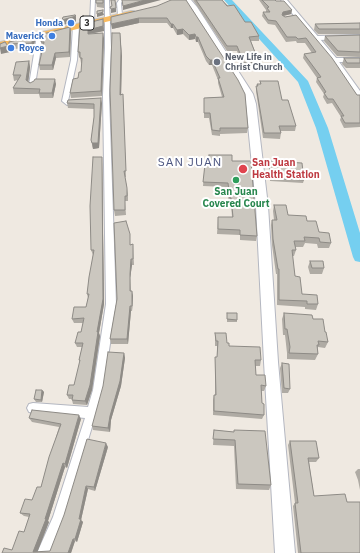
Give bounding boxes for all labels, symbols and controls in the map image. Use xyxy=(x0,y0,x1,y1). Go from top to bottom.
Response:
road number: 3 xyxy=(80,16,94,30)
place label: Honda xyxy=(35,18,63,28)
marker: Honda xyxy=(66,18,76,28)
place label: Maverick xyxy=(6,31,44,41)
marker: Maverick xyxy=(47,31,57,41)
marker: Royce xyxy=(6,43,16,53)
place label: Royce xyxy=(19,43,44,53)
place label: New Life in Christ Church xyxy=(225,52,283,73)
marker: New Life in Christ Church xyxy=(212,57,222,67)
district label: SAN JUAN xyxy=(158,156,222,170)
place label: San Juan Health Station xyxy=(252,157,320,180)
marker: San Juan Health Station xyxy=(237,163,249,175)
marker: San Juan Covered Court xyxy=(231,175,241,185)
place label: San Juan Covered Court xyxy=(202,186,270,210)

